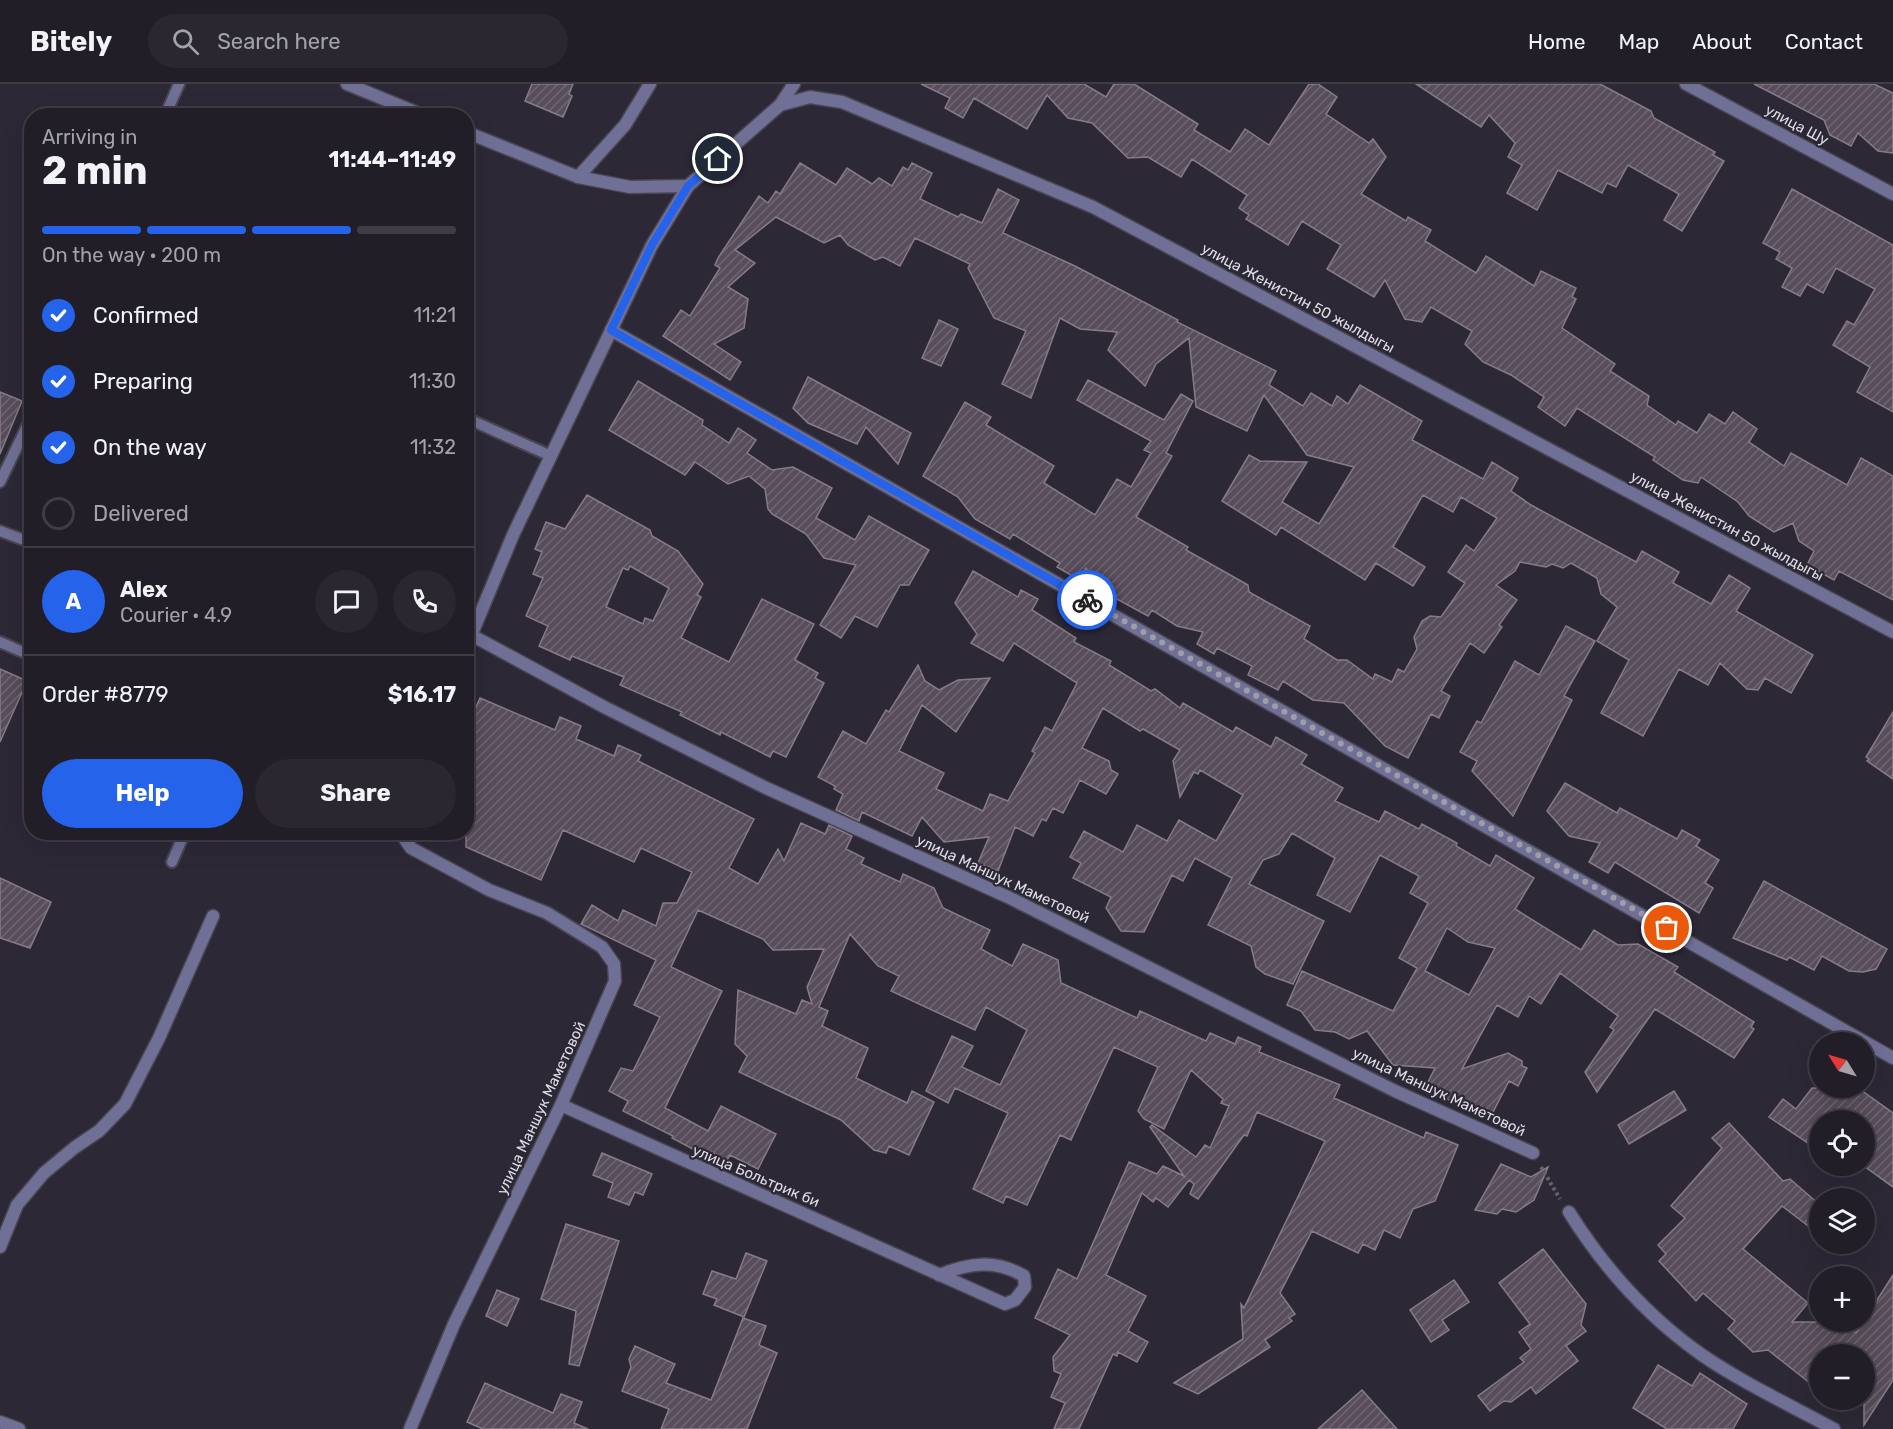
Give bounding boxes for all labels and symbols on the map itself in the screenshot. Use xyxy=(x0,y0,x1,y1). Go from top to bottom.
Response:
street label: улица Шу xyxy=(1762,101,1832,149)
pin xyxy=(692,133,743,184)
street label: улица Женистин 50 жылдыгы xyxy=(1198,239,1398,357)
street label: улица Женистин 50 жылдыгы xyxy=(1627,467,1827,585)
courier xyxy=(1057,570,1117,630)
street label: улица Маншук Маметовой xyxy=(913,831,1093,927)
pin xyxy=(1641,902,1692,953)
street label: улица Маншук Маметовой xyxy=(493,1018,589,1198)
north arrow xyxy=(1809,1032,1875,1098)
street label: улица Маншук Маметовой xyxy=(1349,1044,1529,1140)
street label: улица Больтрик би xyxy=(690,1141,822,1211)

